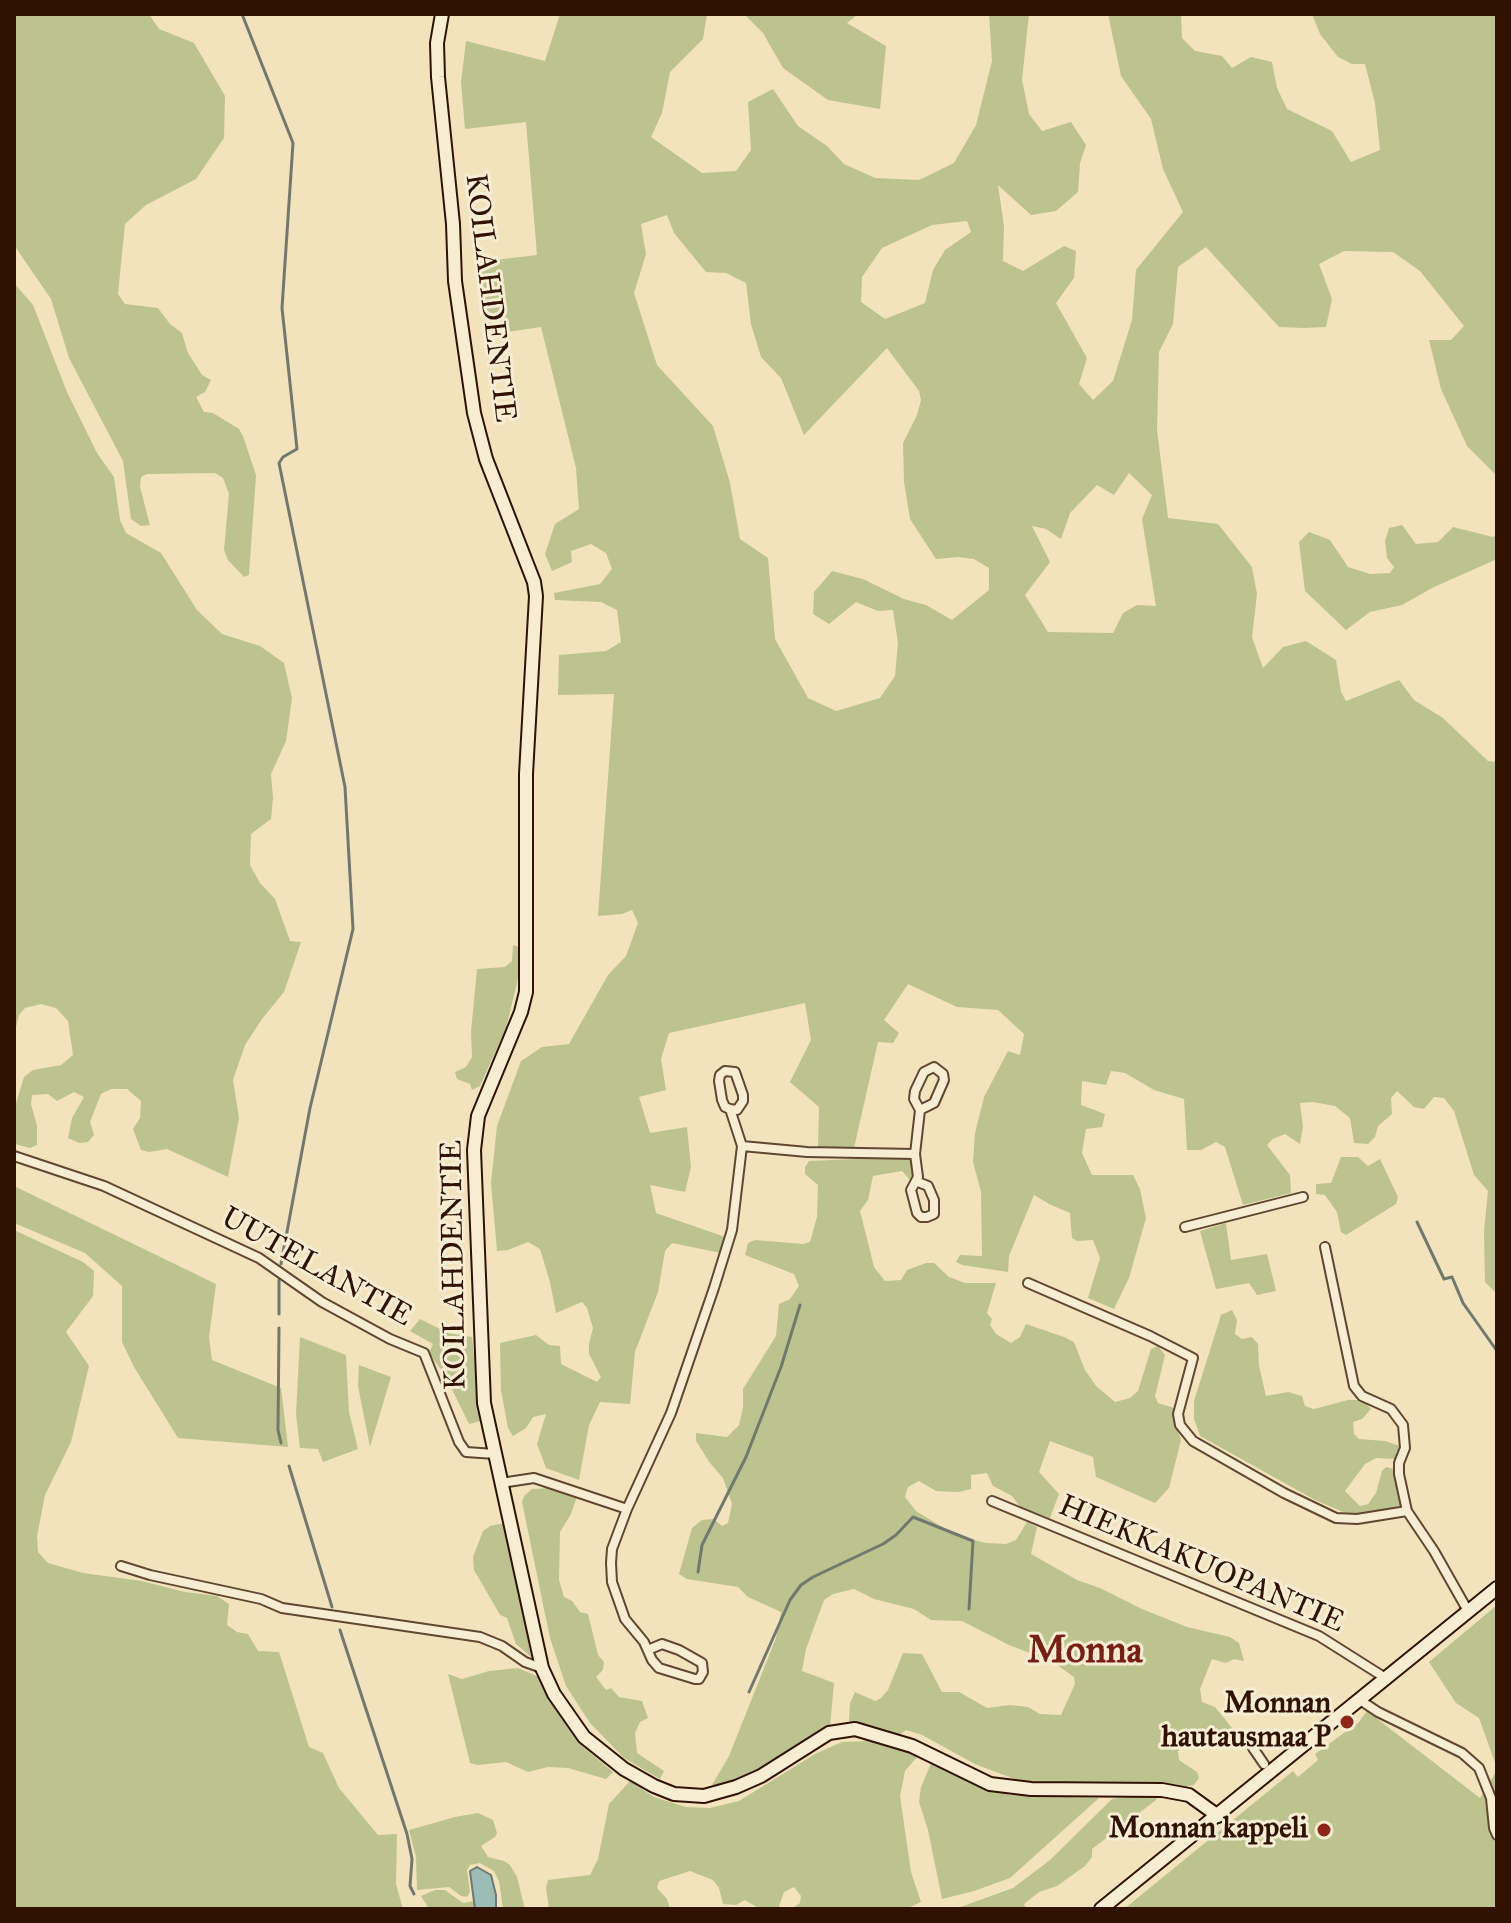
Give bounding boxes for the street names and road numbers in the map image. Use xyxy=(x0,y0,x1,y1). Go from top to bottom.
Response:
street label: KOILAHDENTIE xyxy=(456,172,522,424)
street label: KOILAHDENTIE xyxy=(435,1140,475,1390)
street label: UUTELANTIE xyxy=(214,1201,418,1335)
street label: HIEKKAKUOPANTIE xyxy=(1053,1488,1349,1642)

